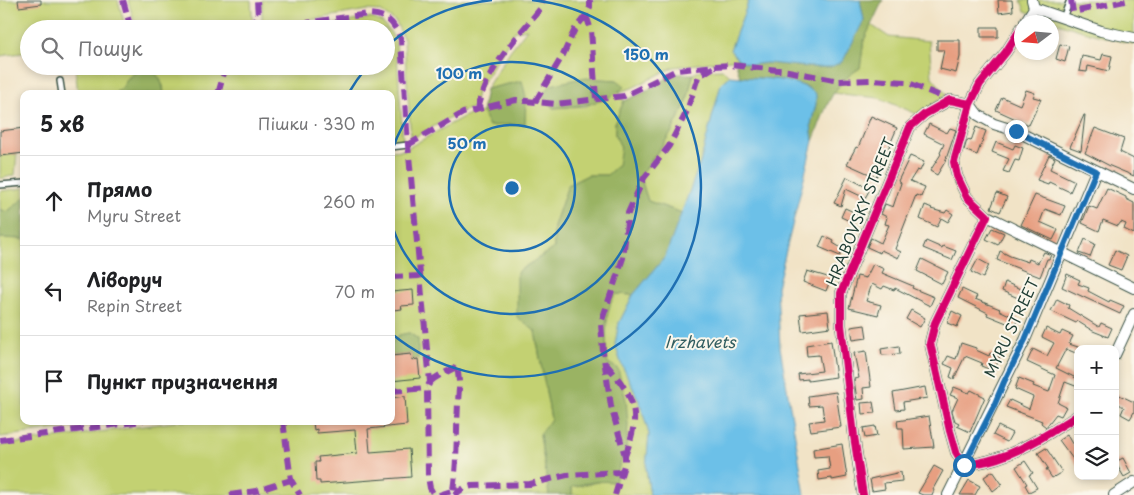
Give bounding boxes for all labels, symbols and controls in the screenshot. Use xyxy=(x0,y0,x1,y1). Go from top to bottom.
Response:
north arrow xyxy=(1014,15,1059,60)
search box xyxy=(20,20,395,75)
icon: search xyxy=(38,34,66,62)
text: Пошук xyxy=(78,34,143,62)
text: 150 m xyxy=(623,42,669,65)
text: 100 m xyxy=(436,61,482,84)
text: 5 хв xyxy=(40,107,84,139)
text: Пішки · 330 m xyxy=(258,111,375,135)
route end xyxy=(1005,120,1028,143)
text: 50 m xyxy=(448,131,486,154)
street label: HRABOVSKY STREET xyxy=(819,133,900,289)
text: Прямо xyxy=(87,175,152,203)
centre of rings xyxy=(503,179,521,197)
icon: ahead xyxy=(40,187,68,215)
text: 260 m xyxy=(323,189,375,213)
text: Myru Street xyxy=(87,203,181,227)
text: Ліворуч xyxy=(87,265,163,293)
street label: MYRU STREET xyxy=(977,273,1044,381)
icon: left xyxy=(40,277,68,305)
text: 70 m xyxy=(335,279,375,303)
text: Repin Street xyxy=(87,293,182,317)
water label: Irzhavets xyxy=(665,329,737,353)
map controls xyxy=(1074,345,1119,480)
button: + xyxy=(1074,345,1119,390)
icon: arrive xyxy=(40,367,68,395)
text: Пункт призначення xyxy=(87,367,278,395)
button: − xyxy=(1074,390,1119,435)
button: layers xyxy=(1074,435,1119,480)
route start xyxy=(953,454,976,477)

